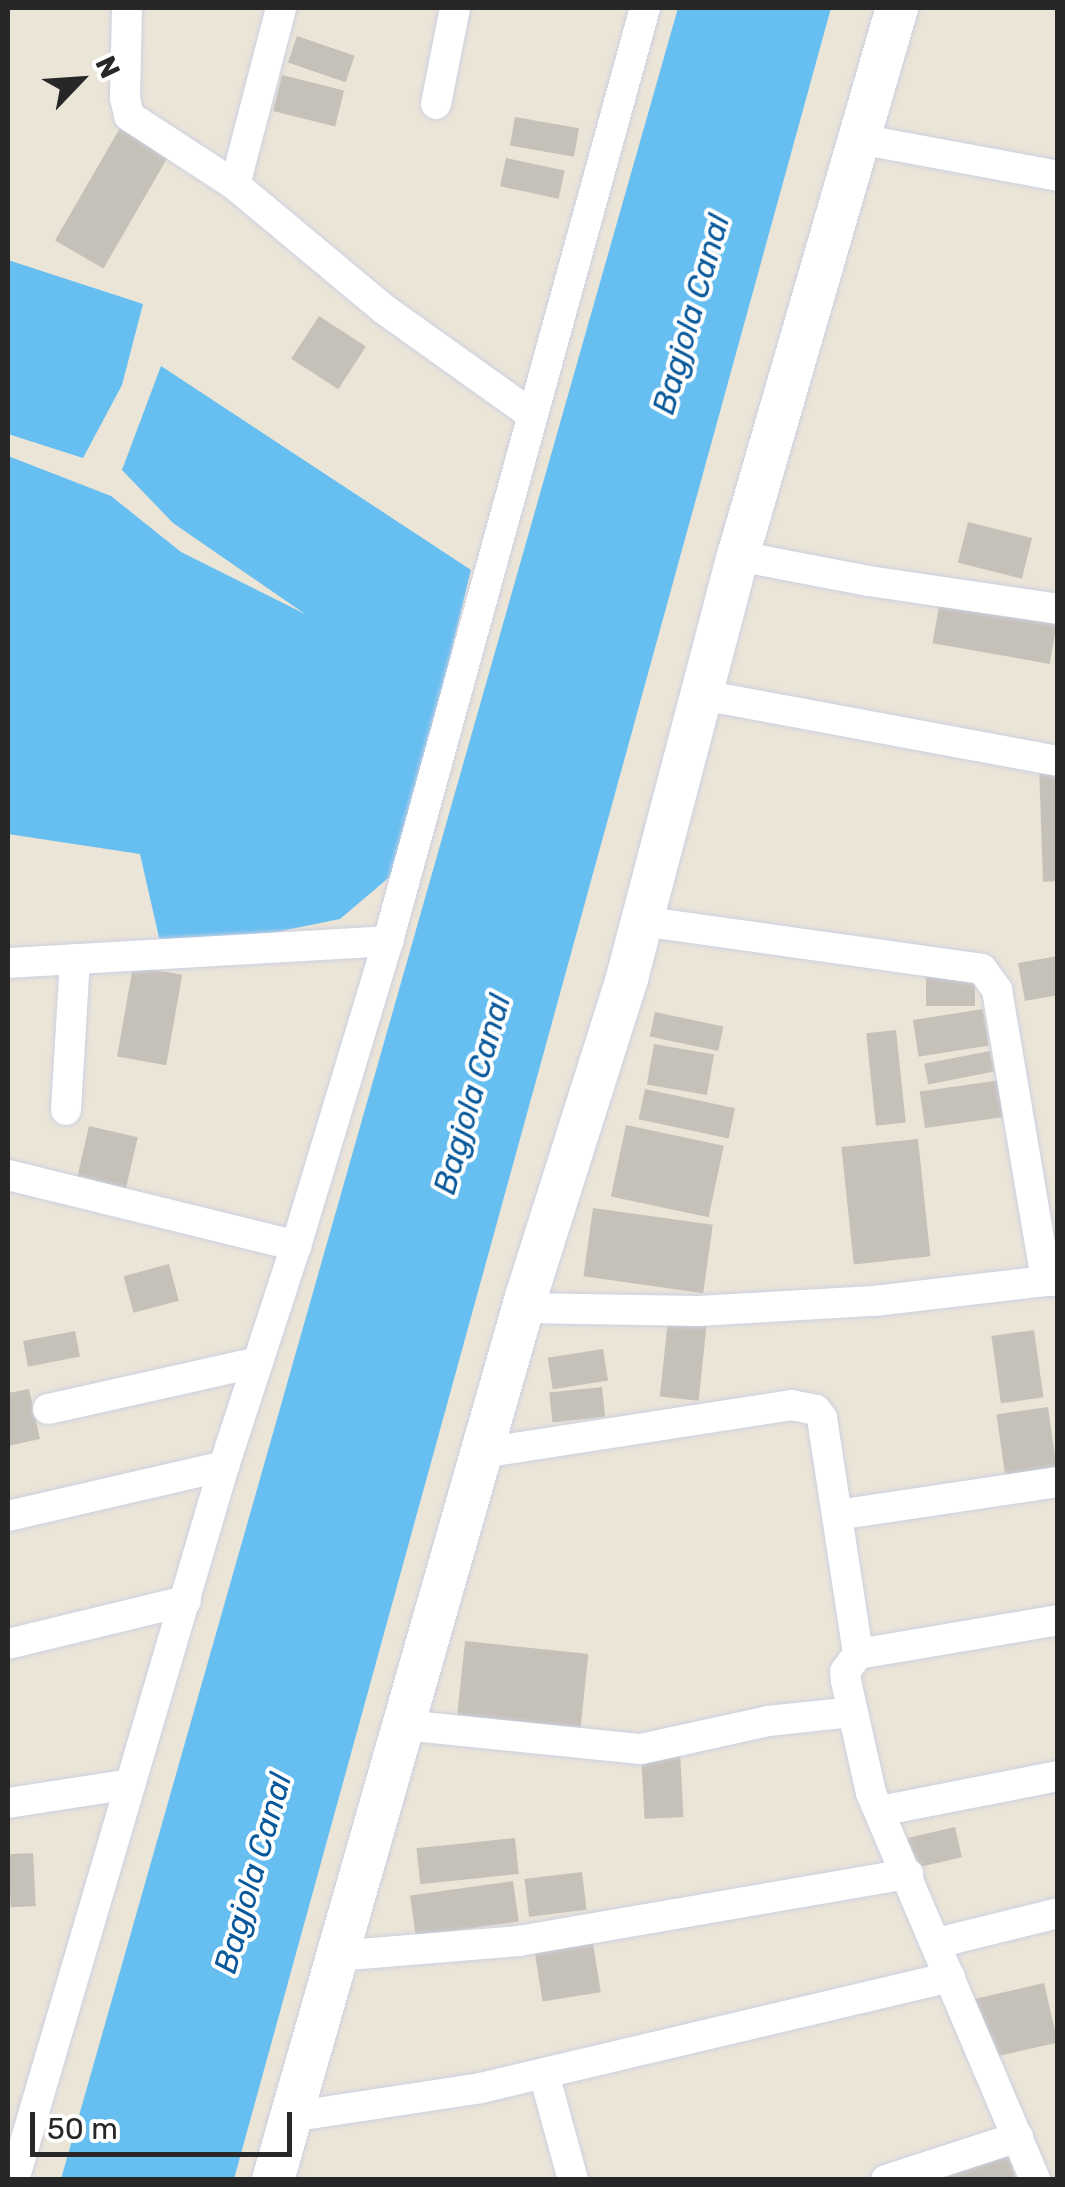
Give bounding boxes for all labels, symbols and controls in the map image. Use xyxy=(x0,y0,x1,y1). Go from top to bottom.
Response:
north arrow xyxy=(30,30,130,130)
text: N xyxy=(88,51,127,83)
water label: Bagjola Canal xyxy=(644,210,738,418)
water label: Bagjola Canal xyxy=(425,990,519,1198)
water label: Bagjola Canal xyxy=(206,1769,300,1977)
scale bar xyxy=(35,2092,298,2154)
text: 50 m xyxy=(47,2111,118,2147)

